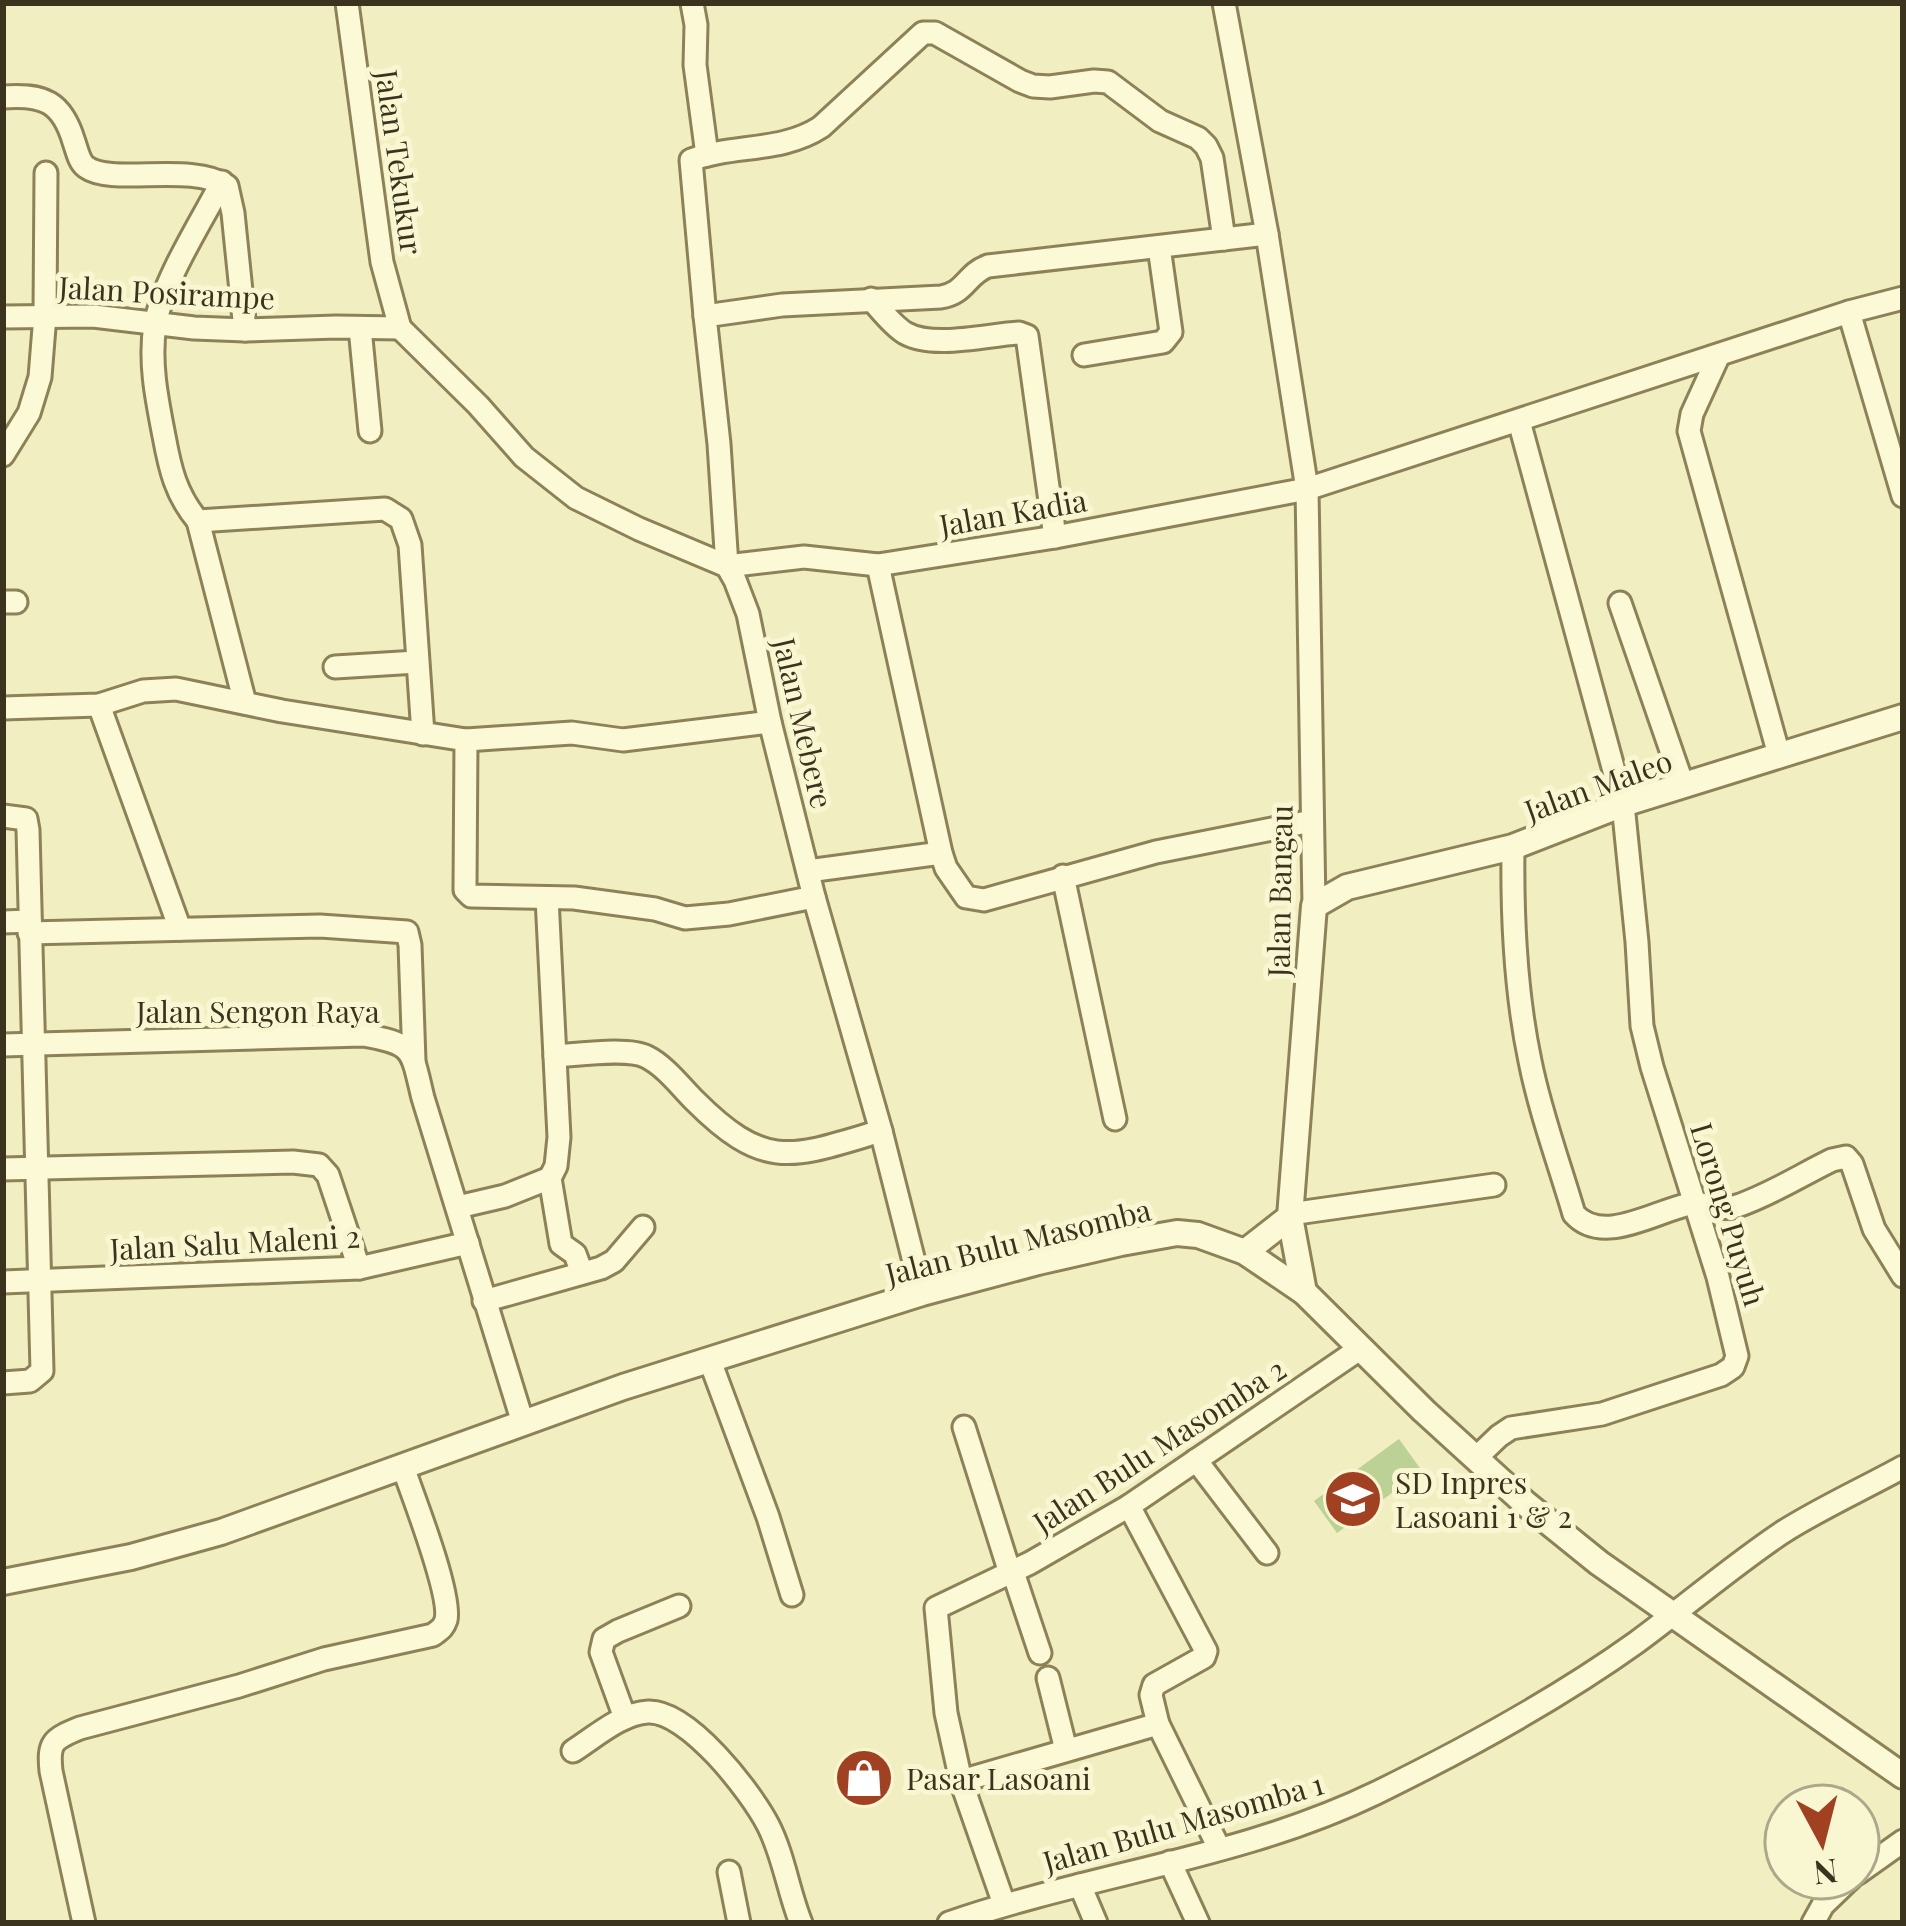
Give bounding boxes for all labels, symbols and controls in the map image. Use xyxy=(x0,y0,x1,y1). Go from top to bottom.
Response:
street label: Jalan Tekukur xyxy=(367,66,433,257)
street label: Jalan Posirampe xyxy=(57,266,276,318)
street label: Jalan Kadia xyxy=(935,479,1090,545)
street label: Jalan Mebere xyxy=(765,633,843,812)
street label: Jalan Maleo xyxy=(1518,740,1677,830)
street label: Jalan Bangau xyxy=(1257,805,1300,978)
street label: Jalan Sengon Raya xyxy=(135,991,380,1031)
street label: Lorong Puyuh xyxy=(1682,1118,1776,1311)
street label: Jalan Bulu Masomba xyxy=(880,1189,1155,1294)
street label: Jalan Salu Maleni 2 xyxy=(108,1215,361,1269)
street label: Jalan Bulu Masomba 2 xyxy=(1024,1348,1293,1542)
place label: SD Inpres Lasoani 1 & 2 xyxy=(1395,1462,1572,1536)
school or university icon: SD Inpres Lasoani 1 & 2 xyxy=(1322,1468,1384,1530)
shop icon: Pasar Lasoani xyxy=(833,1747,895,1809)
place label: Pasar Lasoani xyxy=(906,1758,1091,1798)
street label: Jalan Bulu Masomba 1 xyxy=(1037,1763,1328,1881)
north arrow xyxy=(1762,1782,1882,1902)
text: N xyxy=(1811,1850,1840,1897)

